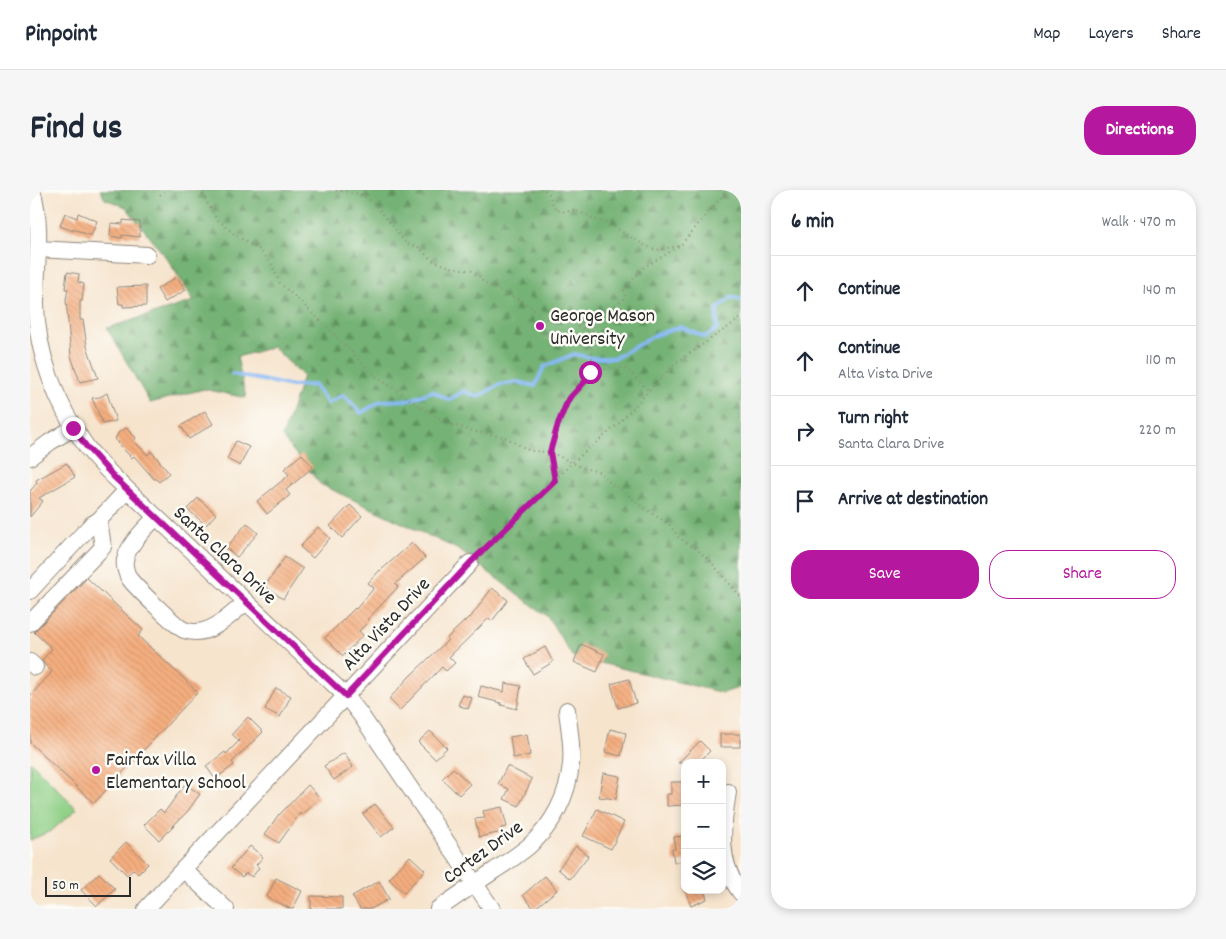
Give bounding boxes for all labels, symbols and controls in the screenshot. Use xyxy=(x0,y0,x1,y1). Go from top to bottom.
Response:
text: Pinpoint xyxy=(25,18,97,52)
text: Map xyxy=(1033,22,1060,47)
text: Layers xyxy=(1088,22,1134,47)
text: Share xyxy=(1162,22,1201,47)
text: Find us xyxy=(30,105,122,155)
button: Directions xyxy=(1084,106,1196,155)
text: 6 min xyxy=(791,208,834,238)
text: Walk · 470 m xyxy=(1102,211,1176,234)
icon: ahead xyxy=(791,277,819,305)
text: Continue xyxy=(838,277,900,304)
text: 140 m xyxy=(1142,279,1176,302)
place label: George Mason University xyxy=(550,303,655,354)
marker: George Mason University xyxy=(534,320,546,332)
text: Continue xyxy=(838,336,900,363)
icon: ahead xyxy=(791,347,819,375)
text: 110 m xyxy=(1146,349,1176,372)
route start xyxy=(579,361,602,384)
text: Alta Vista Drive xyxy=(838,363,933,386)
text: Turn right xyxy=(838,406,909,433)
route end xyxy=(62,417,85,440)
icon: right xyxy=(791,417,819,445)
text: 220 m xyxy=(1139,419,1176,442)
text: Santa Clara Drive xyxy=(838,433,944,456)
icon: arrive xyxy=(791,487,819,515)
text: Arrive at destination xyxy=(838,487,988,514)
street label: Santa Clara Drive xyxy=(166,501,282,612)
button: Save xyxy=(791,550,979,599)
button: Share xyxy=(989,550,1176,599)
street label: Alta Vista Drive xyxy=(337,572,438,678)
place label: Fairfax Villa Elementary School xyxy=(106,747,246,798)
map controls xyxy=(681,759,726,894)
button: + xyxy=(681,759,726,804)
marker: Fairfax Villa Elementary School xyxy=(90,764,102,776)
button: − xyxy=(681,804,726,849)
street label: Cortez Drive xyxy=(438,815,530,892)
button: layers xyxy=(681,849,726,894)
scale bar xyxy=(45,874,131,897)
text: 50 m xyxy=(52,876,79,896)

